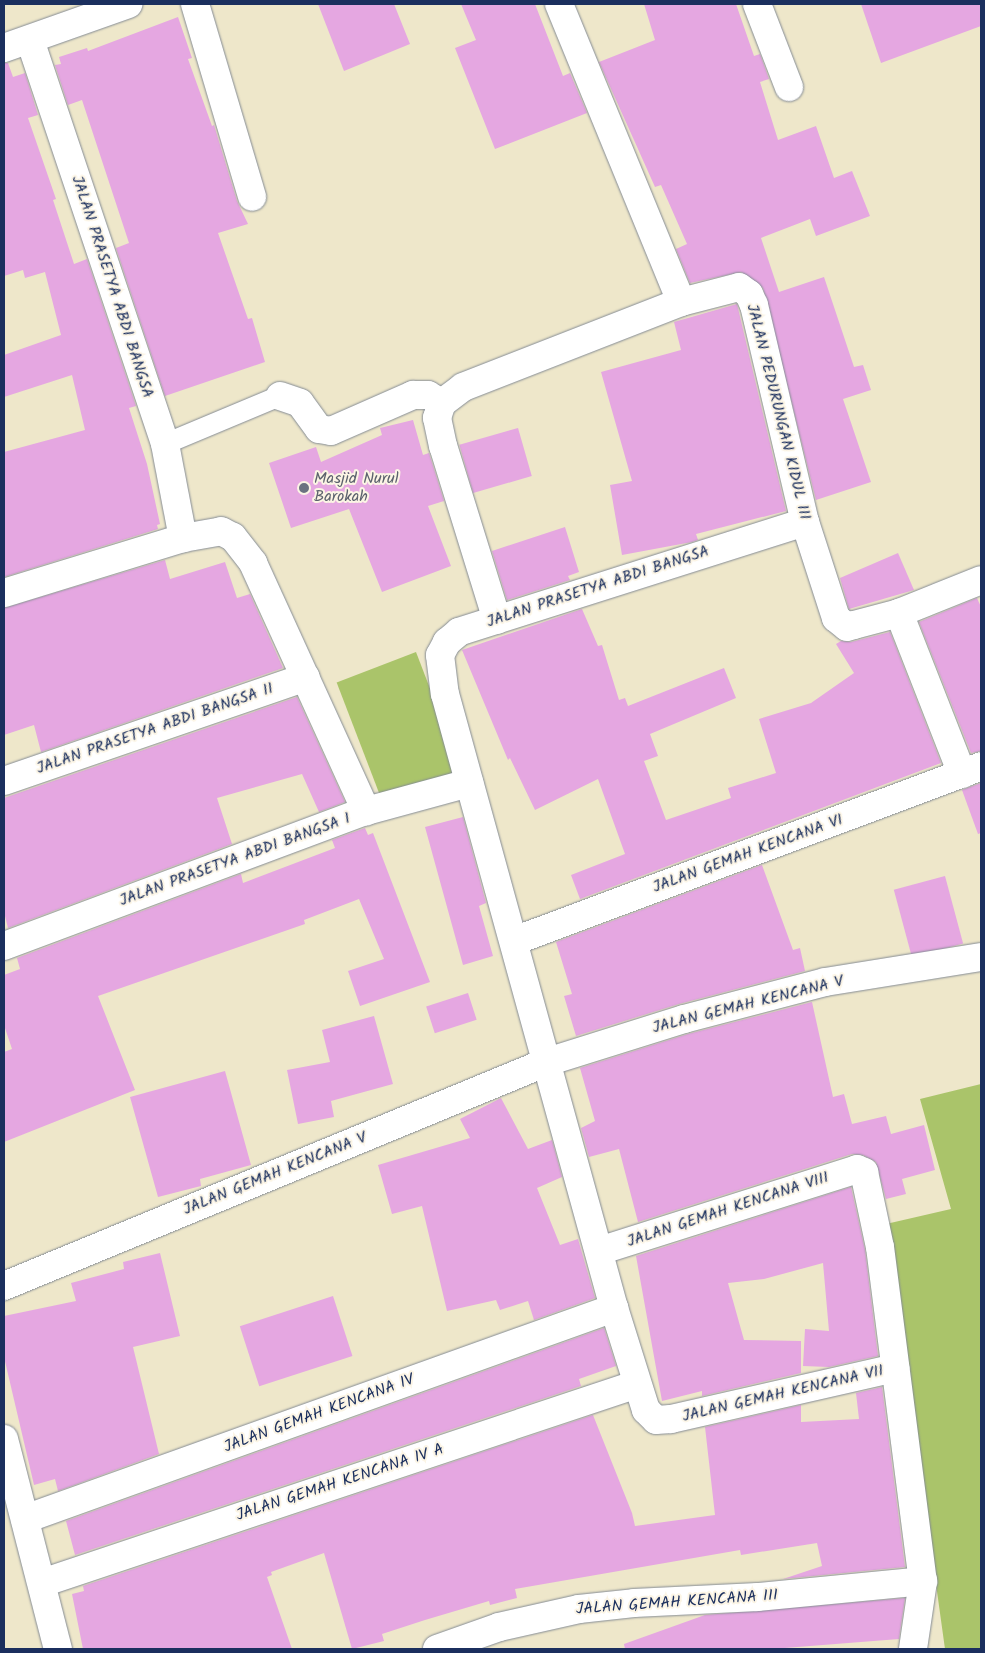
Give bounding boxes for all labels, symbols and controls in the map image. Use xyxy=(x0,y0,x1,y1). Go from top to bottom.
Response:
street label: JALAN PRASETYA ABDI BANGSA xyxy=(67,173,157,401)
street label: JALAN PEDURUNGAN KIDUL III xyxy=(742,302,814,522)
place label: Masjid Nurul Barokah xyxy=(314,469,399,507)
marker: Masjid Nurul Barokah xyxy=(298,482,310,494)
street label: JALAN PRASETYA ABDI BANGSA xyxy=(484,542,712,632)
street label: JALAN PRASETYA ABDI BANGSA II xyxy=(34,679,276,779)
street label: JALAN PRASETYA ABDI BANGSA I xyxy=(117,809,353,911)
street label: JALAN GEMAH KENCANA VI xyxy=(650,811,846,897)
street label: JALAN GEMAH KENCANA V xyxy=(651,972,845,1038)
street label: JALAN GEMAH KENCANA V xyxy=(181,1128,369,1220)
street label: JALAN GEMAH KENCANA VIII xyxy=(625,1168,831,1252)
street label: JALAN GEMAH KENCANA VII xyxy=(681,1361,885,1427)
street label: JALAN GEMAH KENCANA IV xyxy=(221,1371,417,1457)
street label: JALAN GEMAH KENCANA IV A xyxy=(234,1440,446,1526)
street label: JALAN GEMAH KENCANA III xyxy=(575,1586,779,1620)

